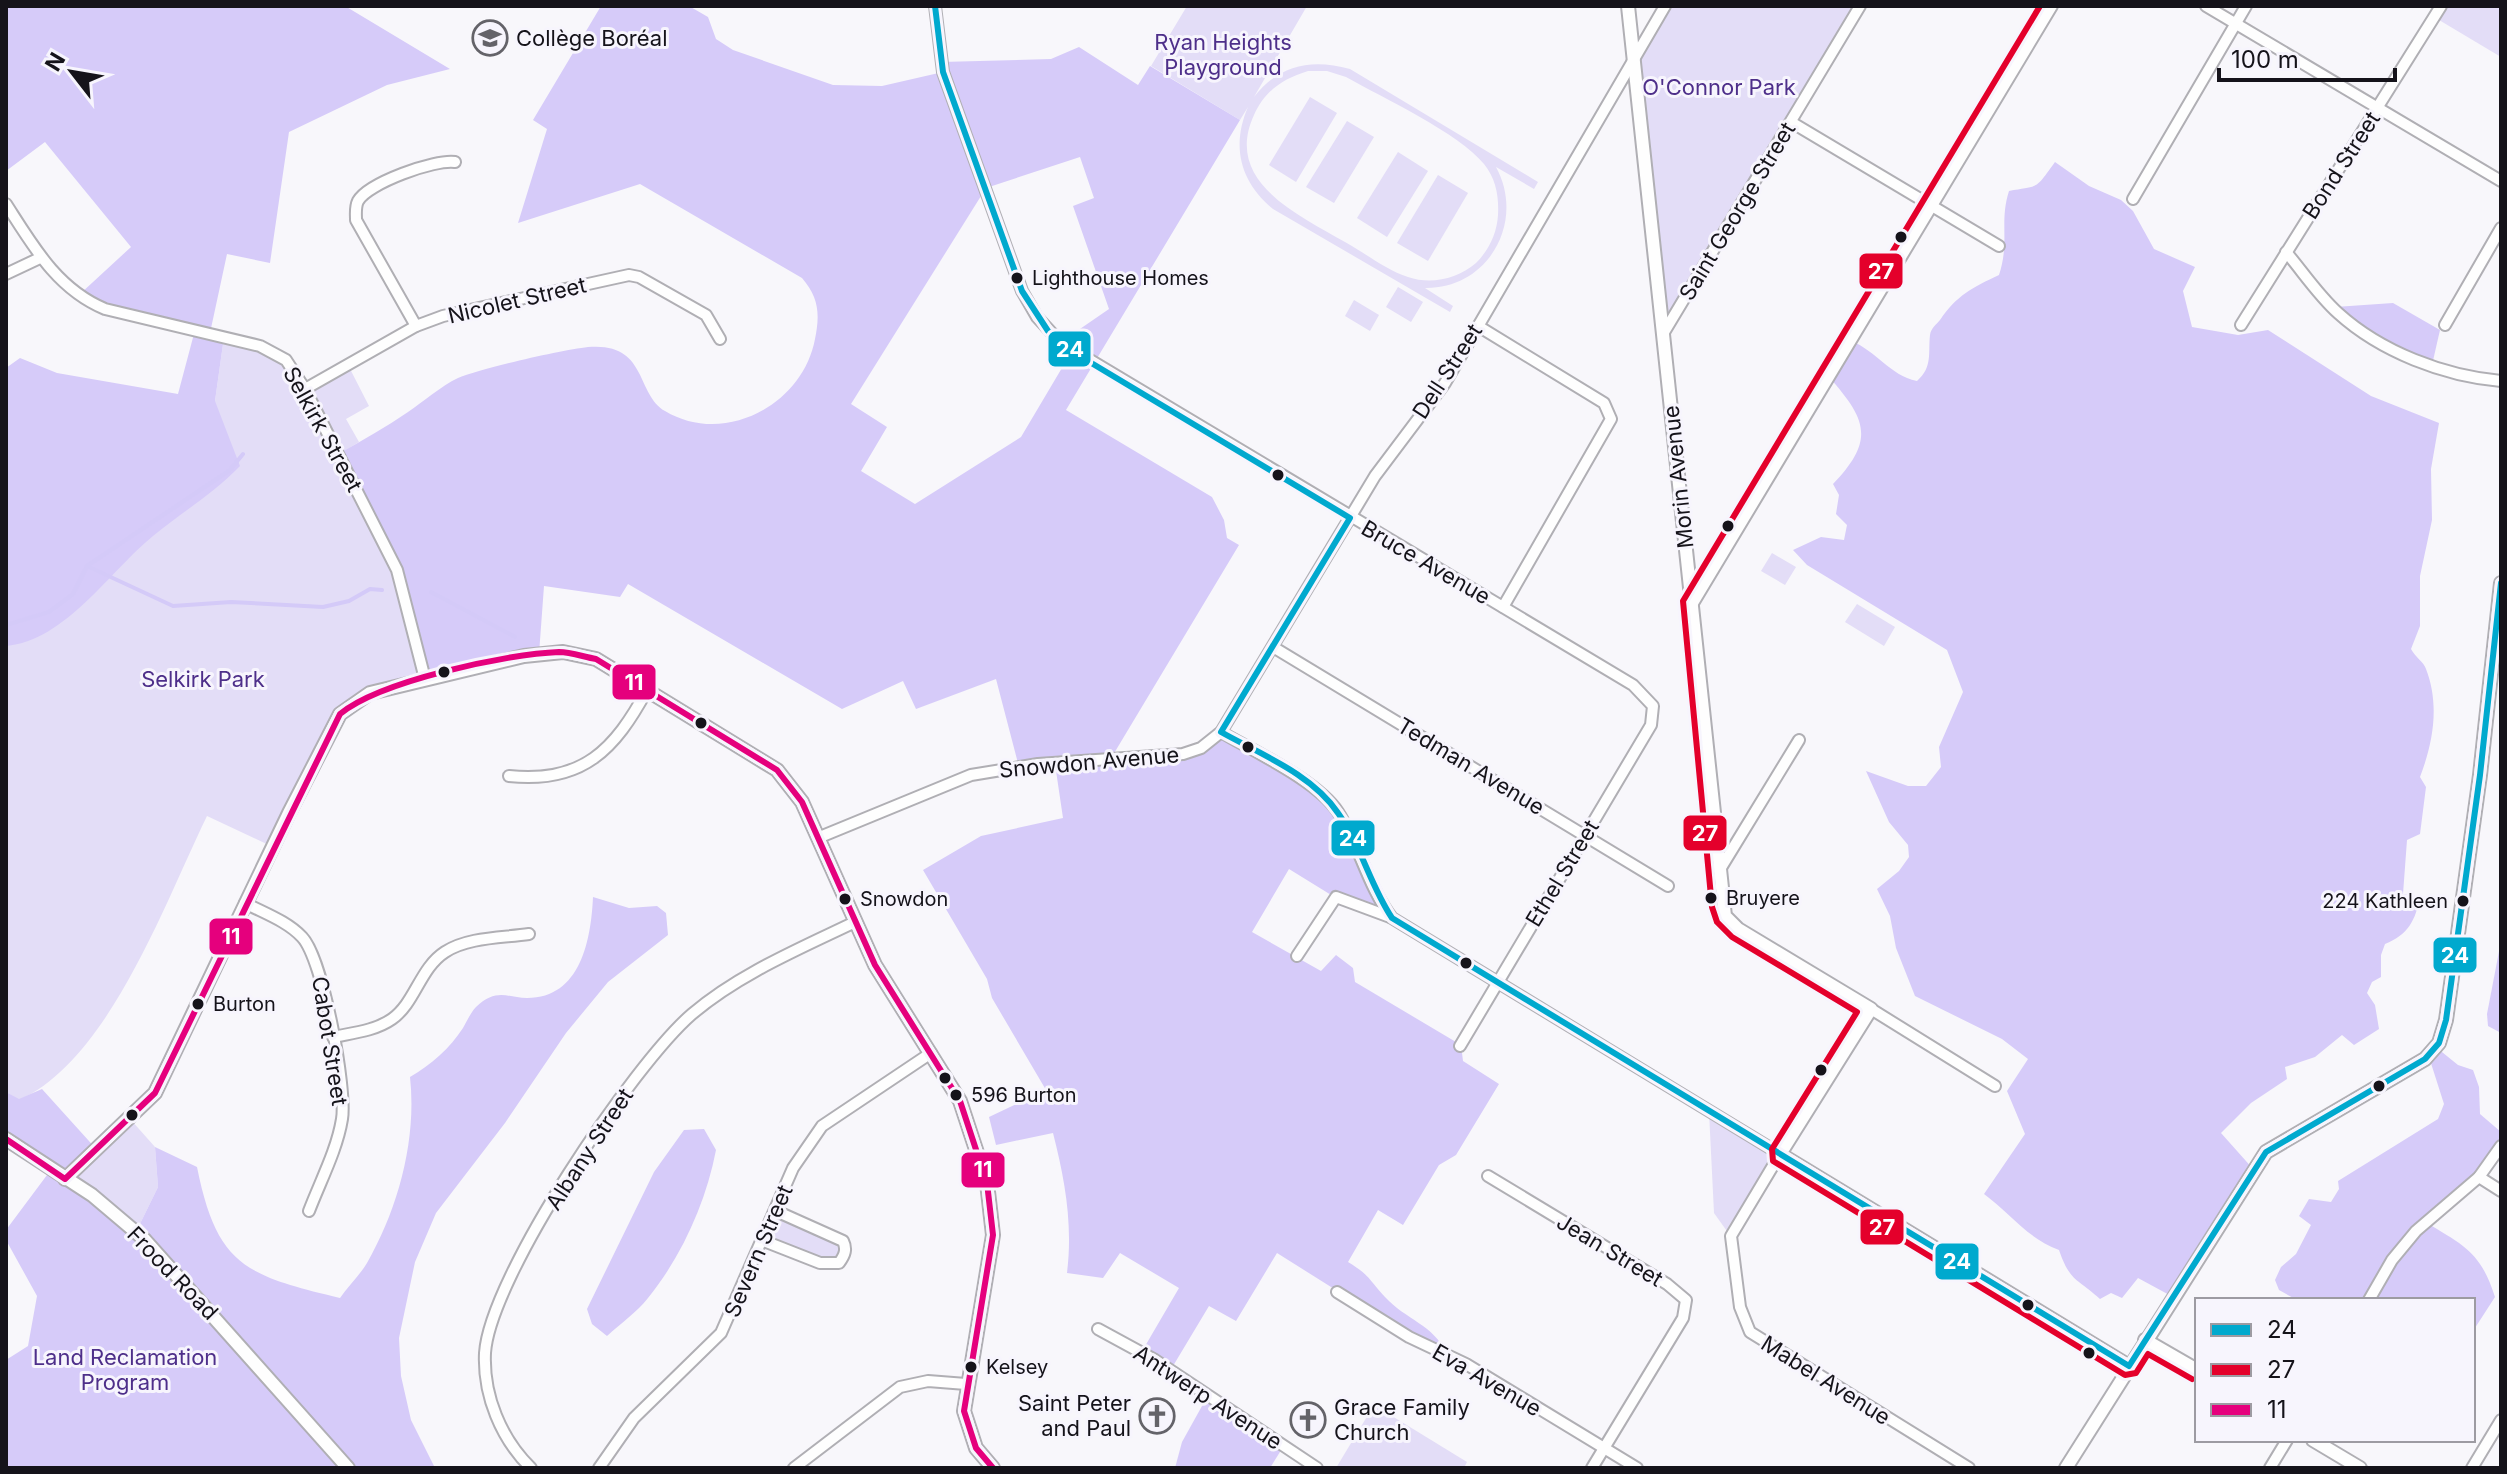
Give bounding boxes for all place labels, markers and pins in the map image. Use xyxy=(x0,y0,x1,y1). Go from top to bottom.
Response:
school or university icon: Collège Boréal xyxy=(471,19,509,57)
place label: Collège Boréal xyxy=(516,25,667,51)
unlabelled marker xyxy=(1893,229,1909,245)
place label: Lighthouse Homes xyxy=(1032,266,1209,290)
marker: Lighthouse Homes xyxy=(1009,270,1025,286)
unlabelled marker xyxy=(1270,467,1286,483)
unlabelled marker xyxy=(1720,518,1736,534)
unlabelled marker xyxy=(436,664,452,680)
unlabelled marker xyxy=(693,715,709,731)
unlabelled marker xyxy=(1240,739,1256,755)
place label: Bruyere xyxy=(1726,886,1800,910)
place label: Snowdon xyxy=(860,887,948,911)
place label: 224 Kathleen xyxy=(2322,889,2448,913)
marker: Bruyere xyxy=(1703,890,1719,906)
marker: Snowdon xyxy=(837,891,853,907)
marker: 224 Kathleen xyxy=(2455,893,2471,909)
unlabelled marker xyxy=(1458,955,1474,971)
place label: Burton xyxy=(213,992,276,1016)
marker: Burton xyxy=(190,996,206,1012)
unlabelled marker xyxy=(1813,1062,1829,1078)
unlabelled marker xyxy=(937,1070,953,1086)
unlabelled marker xyxy=(2371,1078,2387,1094)
place label: 596 Burton xyxy=(971,1083,1077,1107)
marker: 596 Burton xyxy=(948,1087,964,1103)
unlabelled marker xyxy=(124,1107,140,1123)
unlabelled marker xyxy=(2020,1297,2036,1313)
unlabelled marker xyxy=(2081,1345,2097,1361)
place label: Kelsey xyxy=(986,1355,1048,1379)
marker: Kelsey xyxy=(963,1359,979,1375)
place label: Saint Peter and Paul xyxy=(1018,1390,1131,1441)
place label: Grace Family Church xyxy=(1334,1394,1470,1445)
church icon: Saint Peter and Paul xyxy=(1138,1397,1176,1435)
church icon: Grace Family Church xyxy=(1289,1401,1327,1439)

